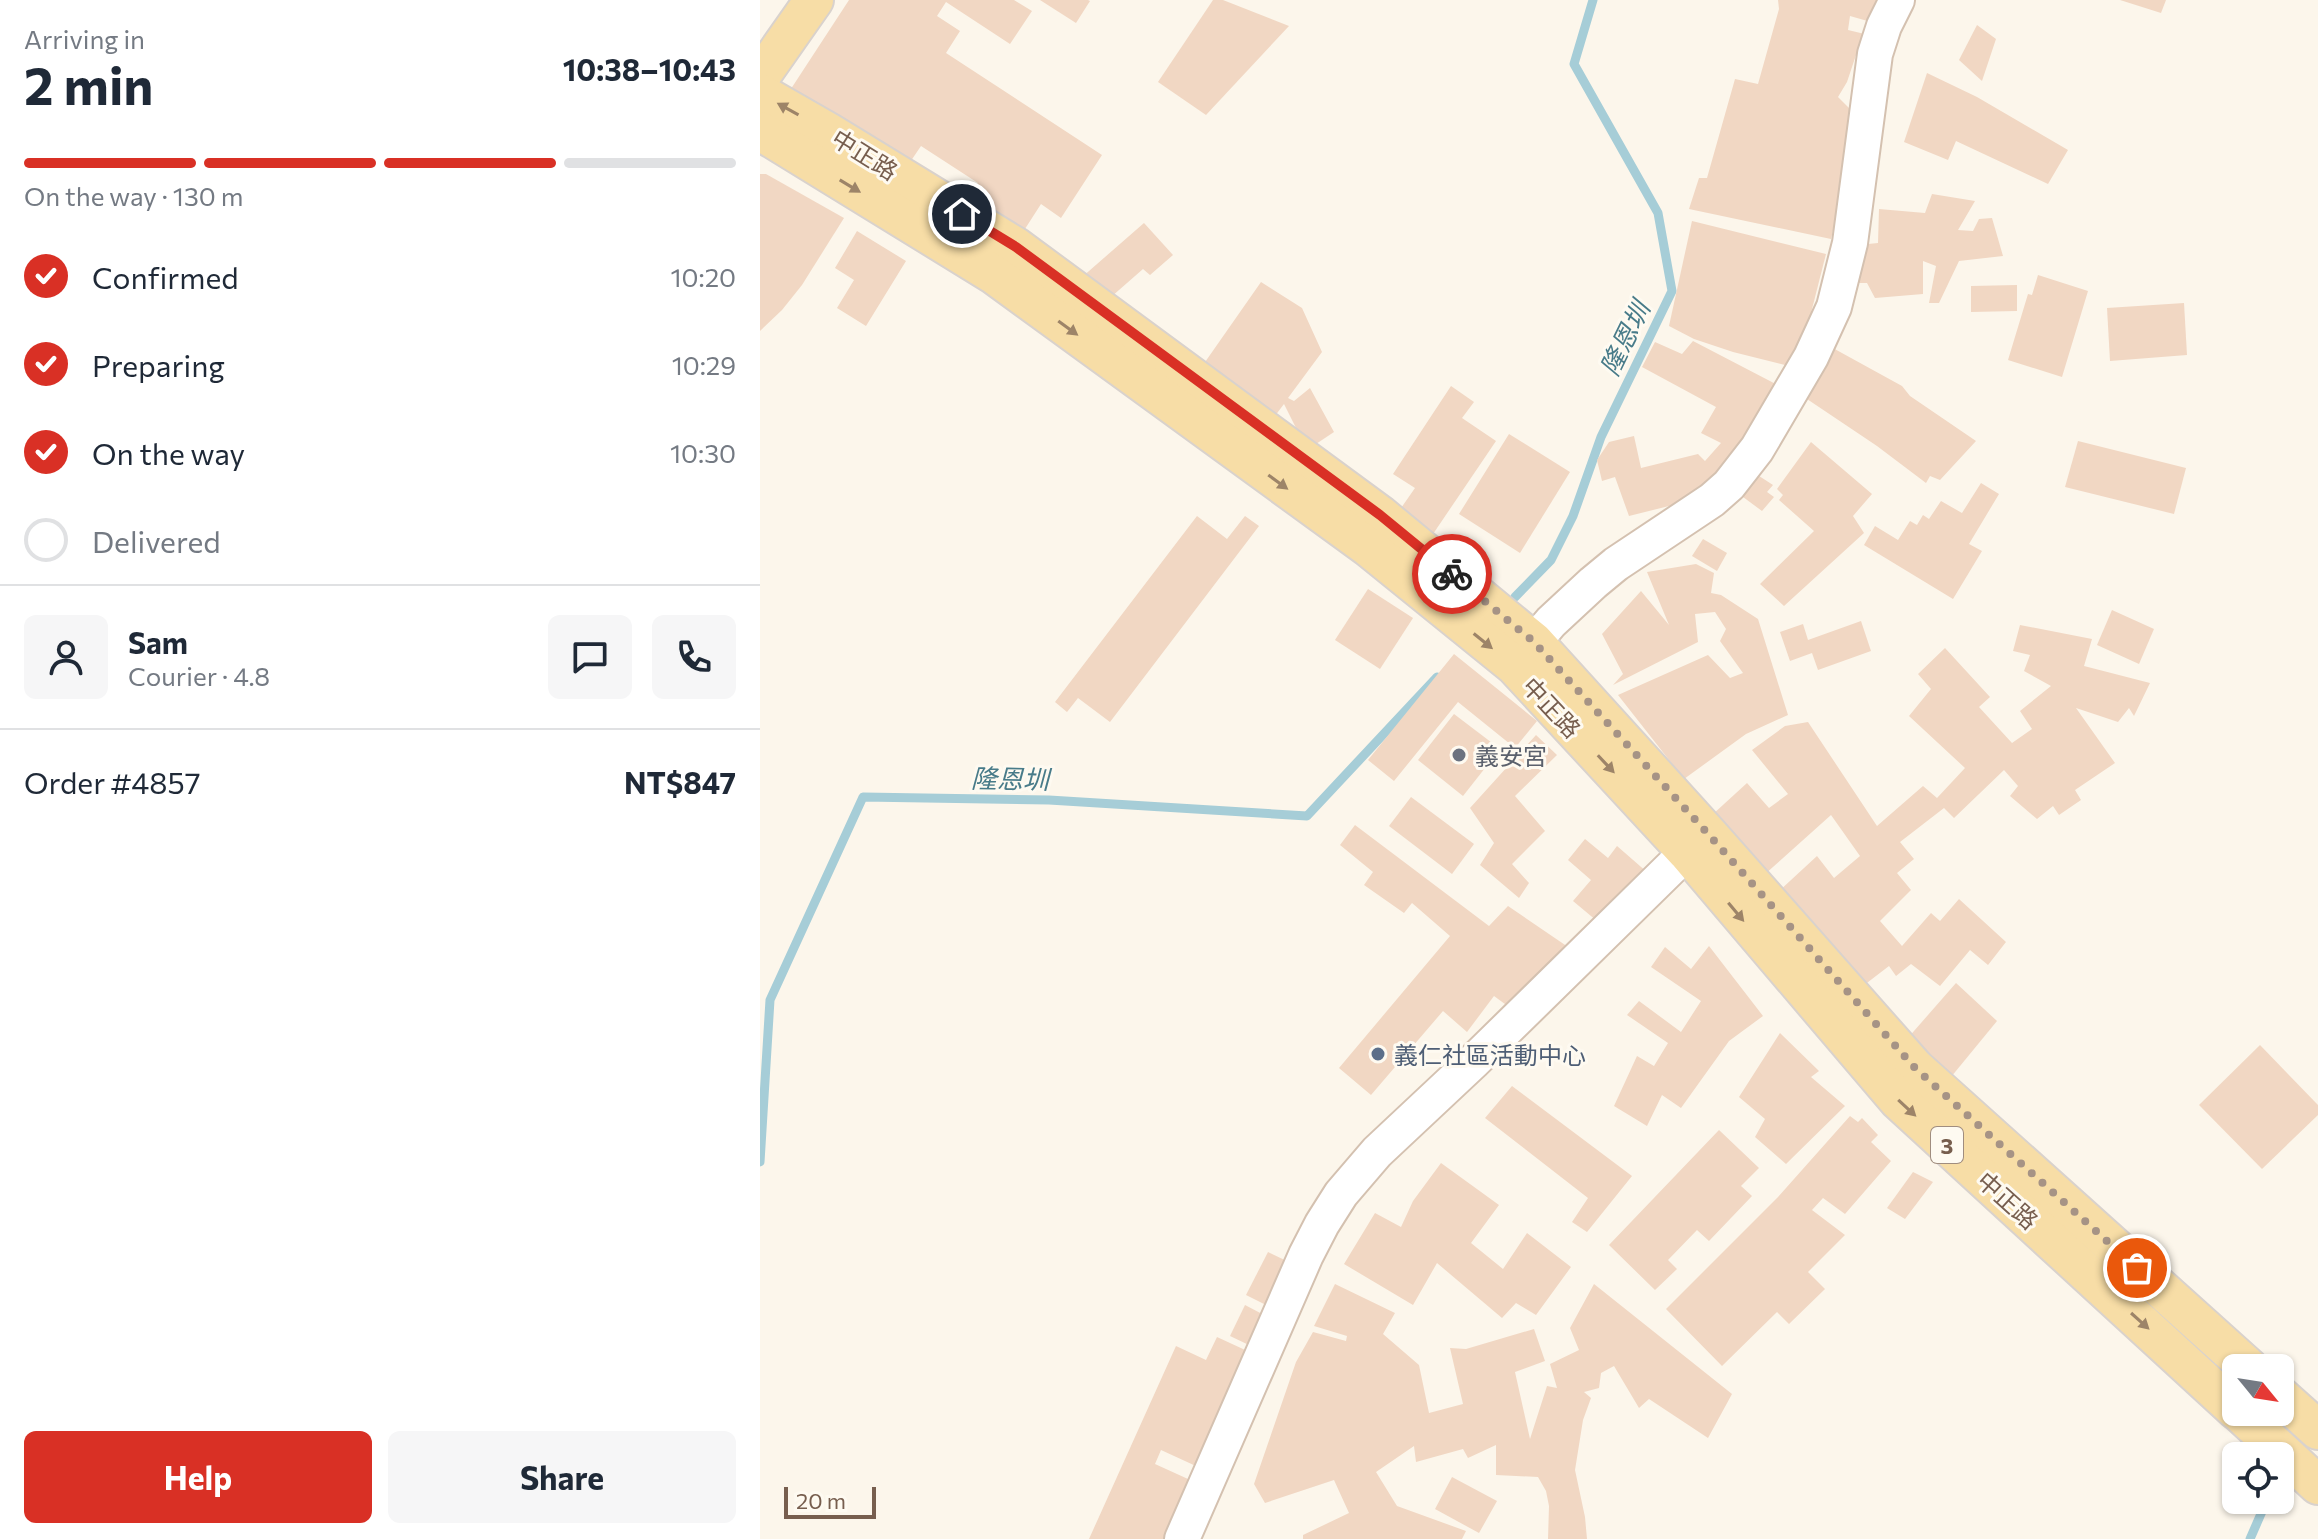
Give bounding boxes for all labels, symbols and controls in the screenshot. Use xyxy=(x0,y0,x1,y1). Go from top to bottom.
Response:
text: Arriving in xyxy=(24,23,145,54)
text: 10:38–10:43 xyxy=(563,50,736,87)
text: 2 min xyxy=(24,52,153,116)
one-way arrow xyxy=(777,102,799,116)
street label: 中正路 xyxy=(827,123,903,185)
one-way arrow xyxy=(840,179,861,194)
text: On the way · 130 m xyxy=(24,180,243,211)
pin xyxy=(928,180,996,248)
icon: home xyxy=(940,192,984,236)
icon: check xyxy=(24,254,68,298)
text: Confirmed xyxy=(92,258,239,295)
text: 10:20 xyxy=(670,261,736,292)
water label: 隆恩圳 xyxy=(1593,293,1657,380)
one-way arrow xyxy=(1057,320,1079,336)
icon: check xyxy=(24,342,68,386)
text: Preparing xyxy=(92,346,225,383)
text: 10:29 xyxy=(672,349,736,380)
icon: check xyxy=(24,430,68,474)
text: On the way xyxy=(92,434,245,471)
text: 10:30 xyxy=(670,437,736,468)
one-way arrow xyxy=(1268,473,1288,489)
text: Delivered xyxy=(92,522,221,559)
courier xyxy=(1412,534,1492,614)
icon: bike xyxy=(1430,552,1474,596)
button: person xyxy=(24,615,108,699)
button: chat xyxy=(548,615,632,699)
button: phone xyxy=(652,615,736,699)
text: Sam xyxy=(128,623,188,660)
one-way arrow xyxy=(1473,632,1493,649)
text: Courier · 4.8 xyxy=(128,660,270,691)
street label: 中正路 xyxy=(1517,671,1587,743)
place label: 義安宮 xyxy=(1475,741,1547,770)
marker: 義安宮 xyxy=(1450,746,1468,764)
one-way arrow xyxy=(1596,755,1614,774)
water label: 隆恩圳 xyxy=(971,762,1053,794)
text: Order #4857 xyxy=(24,763,201,800)
text: NT$847 xyxy=(624,763,736,800)
one-way arrow xyxy=(1728,901,1745,922)
place label: 義仁社區活動中心 xyxy=(1394,1040,1586,1069)
marker: 義仁社區活動中心 xyxy=(1369,1045,1387,1063)
one-way arrow xyxy=(1897,1098,1916,1116)
road number: 3 xyxy=(1931,1127,1963,1163)
street label: 中正路 xyxy=(1972,1165,2044,1235)
pin xyxy=(2103,1234,2171,1302)
icon: bag xyxy=(2115,1246,2159,1290)
one-way arrow xyxy=(2130,1312,2149,1330)
north arrow xyxy=(2222,1354,2294,1426)
map controls xyxy=(2222,1354,2294,1514)
button: Help xyxy=(24,1431,372,1523)
button: Share xyxy=(388,1431,736,1523)
button: locate xyxy=(2222,1442,2294,1514)
scale bar xyxy=(784,1483,876,1519)
text: 20 m xyxy=(796,1487,846,1514)

